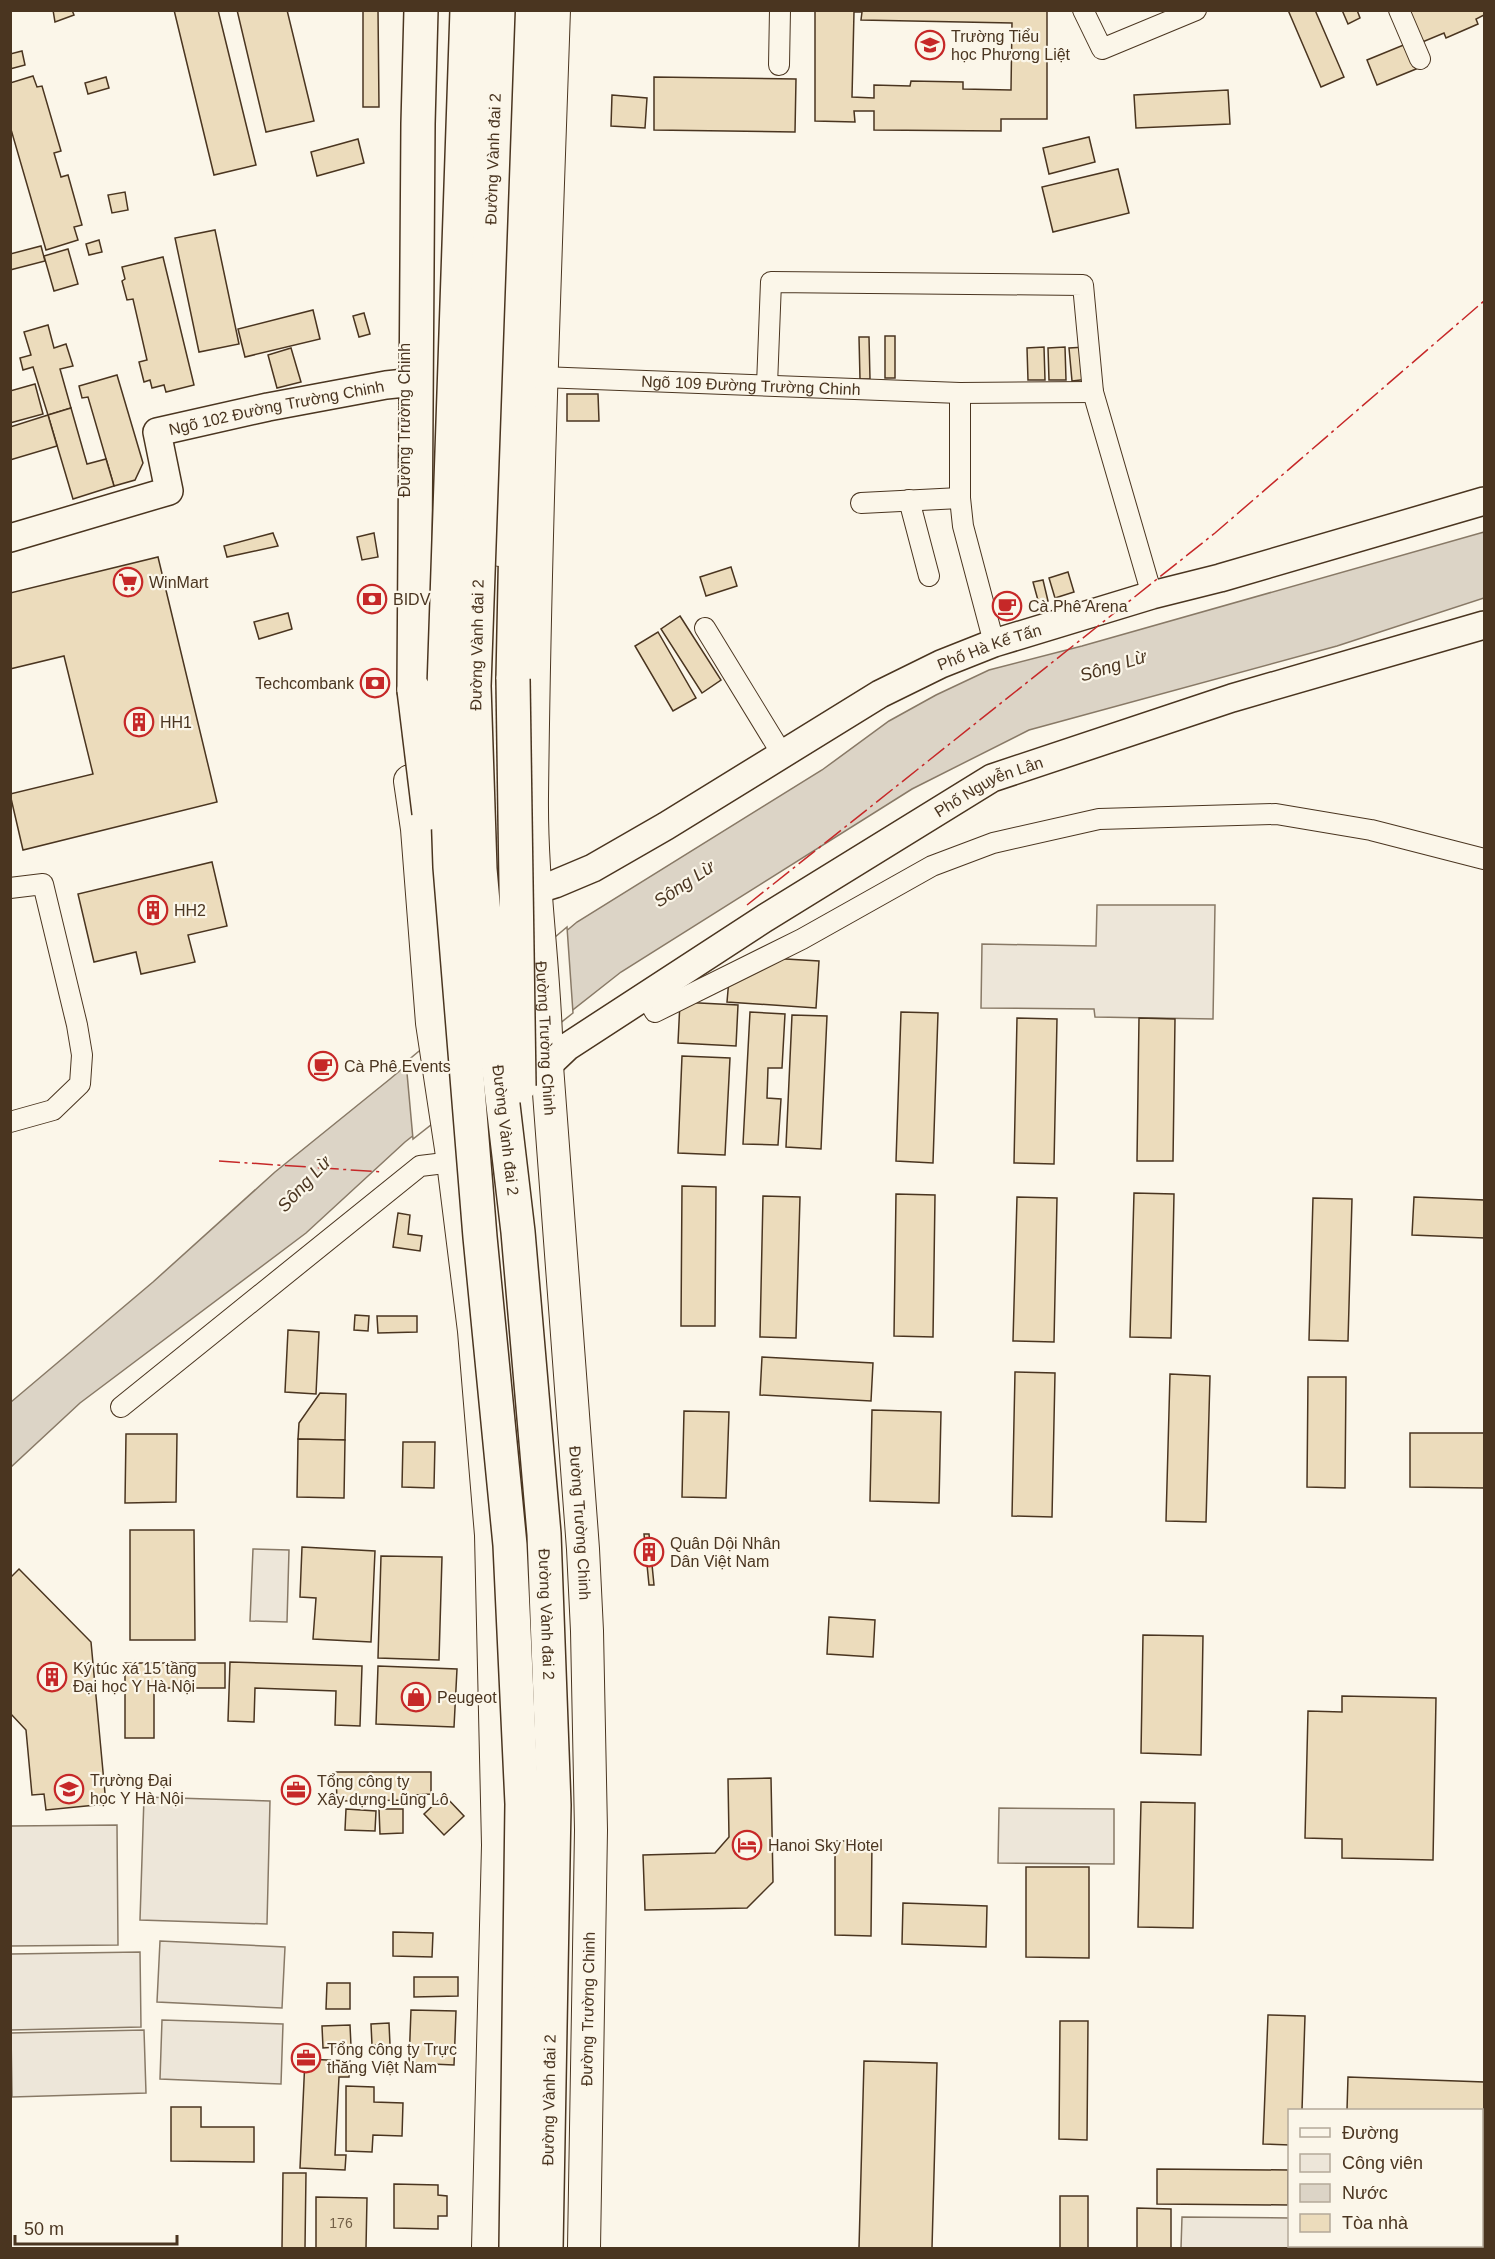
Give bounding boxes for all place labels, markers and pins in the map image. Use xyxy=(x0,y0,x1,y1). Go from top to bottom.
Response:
place label: Trường Tiểu học Phương Liệt xyxy=(951,28,1071,63)
school or university icon: Trường Tiểu học Phương Liệt xyxy=(914,29,946,61)
supermarket icon: WinMart xyxy=(112,566,144,598)
place label: WinMart xyxy=(149,574,209,591)
bank icon: BIDV xyxy=(356,583,388,615)
cafe icon: Cà Phê Arena xyxy=(991,590,1023,622)
place label: BIDV xyxy=(393,591,431,608)
place label: Cà Phê Arena xyxy=(1028,598,1128,615)
bank icon: Techcombank xyxy=(359,667,391,699)
place label: Techcombank xyxy=(255,675,355,692)
building icon: HH1 xyxy=(123,706,155,738)
place label: HH1 xyxy=(160,714,192,731)
building icon: HH2 xyxy=(137,894,169,926)
place label: HH2 xyxy=(174,902,206,919)
cafe icon: Cà Phê Events xyxy=(307,1050,339,1082)
place label: Cà Phê Events xyxy=(344,1058,451,1075)
place label: Quân Dội Nhân Dân Việt Nam xyxy=(670,1535,780,1570)
building icon: Quân Dội Nhân Dân Việt Nam xyxy=(633,1536,665,1568)
place label: Ký túc xá 15 tầng Đại học Y Hà Nội xyxy=(73,1660,197,1695)
building icon: Ký túc xá 15 tầng Đại học Y Hà Nội xyxy=(36,1661,68,1693)
shop icon: Peugeot xyxy=(400,1681,432,1713)
place label: Peugeot xyxy=(437,1689,497,1706)
place label: Trường Đại học Y Hà Nội xyxy=(90,1772,184,1807)
school or university icon: Trường Đại học Y Hà Nội xyxy=(53,1773,85,1805)
place label: Tổng công ty Xây dựng Lũng Lô xyxy=(317,1773,449,1808)
office icon: Tổng công ty Xây dựng Lũng Lô xyxy=(280,1774,312,1806)
hotel icon: Hanoi Sky Hotel xyxy=(731,1829,763,1861)
place label: Hanoi Sky Hotel xyxy=(768,1837,883,1854)
place label: Tổng công ty Trực thăng Việt Nam xyxy=(327,2041,457,2076)
office icon: Tổng công ty Trực thăng Việt Nam xyxy=(290,2042,322,2074)

